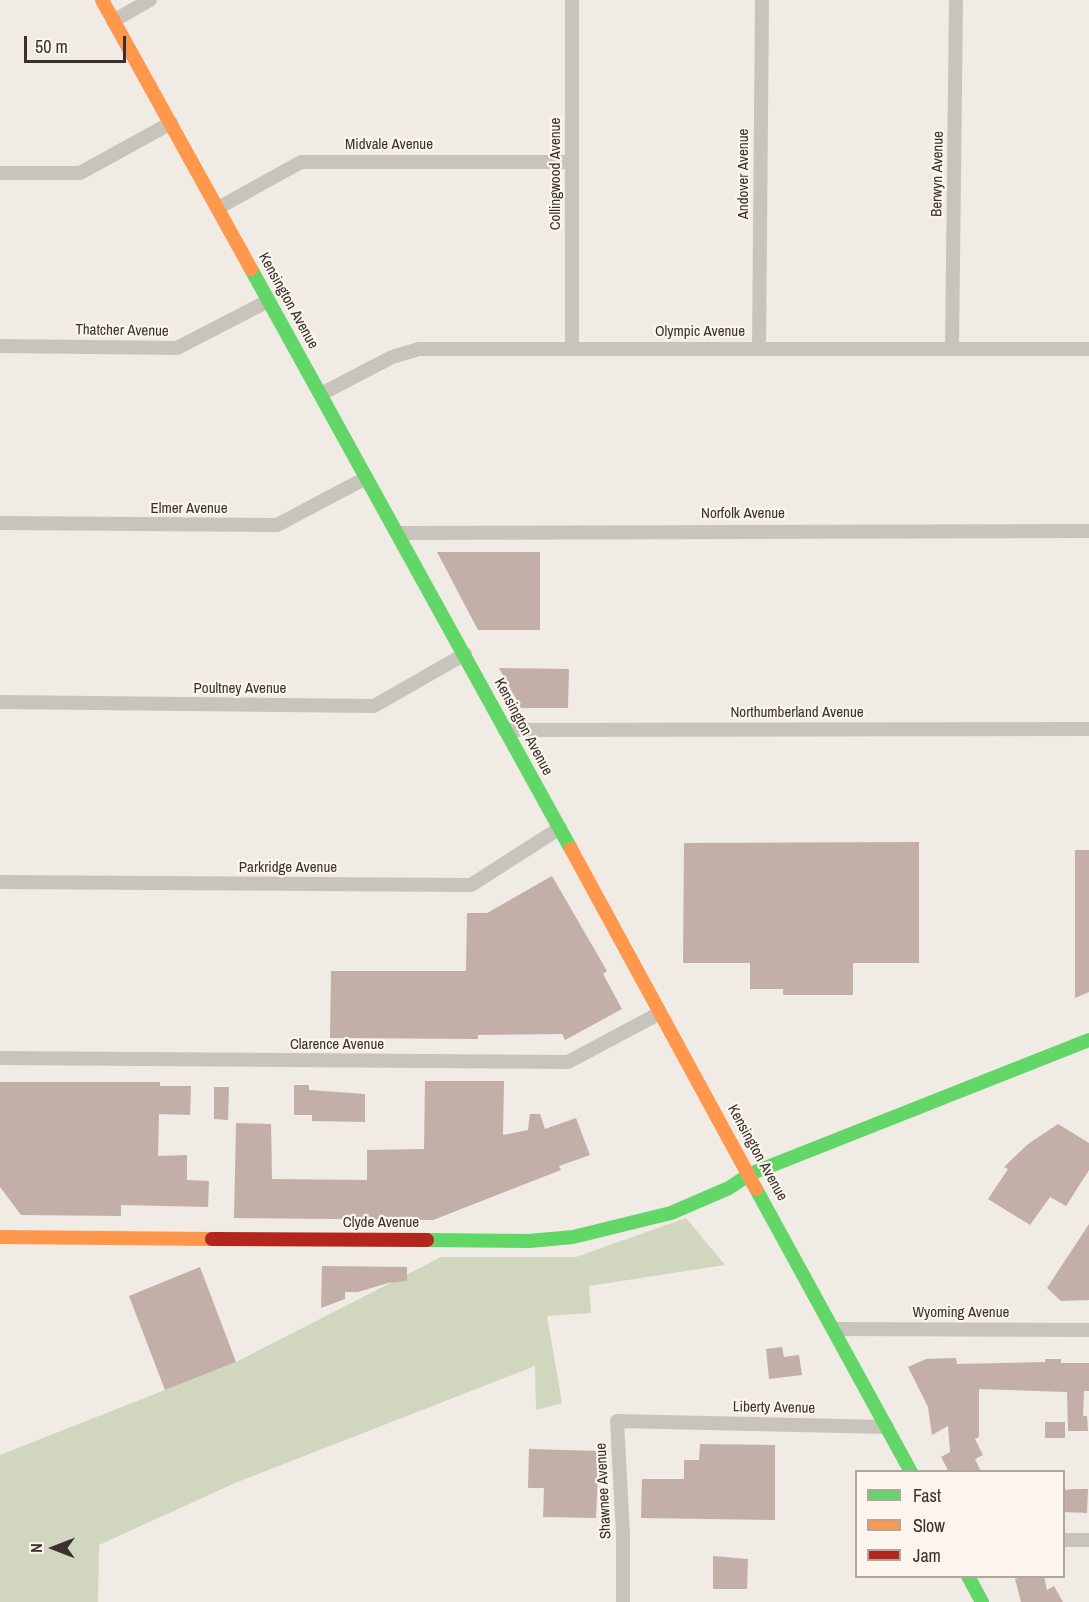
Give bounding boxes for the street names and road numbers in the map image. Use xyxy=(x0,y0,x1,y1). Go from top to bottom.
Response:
street label: Collingwood Avenue xyxy=(547,118,565,230)
street label: Andover Avenue xyxy=(735,129,753,219)
street label: Berwyn Avenue xyxy=(928,131,948,217)
street label: Midvale Avenue xyxy=(345,136,433,154)
street label: Kensington Avenue xyxy=(254,250,322,352)
street label: Thatcher Avenue xyxy=(75,321,169,341)
street label: Olympic Avenue xyxy=(655,323,745,341)
street label: Elmer Avenue xyxy=(150,500,228,518)
street label: Norfolk Avenue xyxy=(701,505,785,523)
street label: Kensington Avenue xyxy=(490,675,556,779)
street label: Poultney Avenue xyxy=(194,680,286,698)
street label: Northumberland Avenue xyxy=(730,704,864,722)
street label: Parkridge Avenue xyxy=(239,859,337,877)
street label: Clarence Avenue xyxy=(290,1036,384,1054)
street label: Kensington Avenue xyxy=(723,1102,791,1204)
street label: Clyde Avenue xyxy=(343,1214,419,1232)
street label: Wyoming Avenue xyxy=(913,1304,1009,1322)
street label: Liberty Avenue xyxy=(733,1398,815,1418)
street label: Shawnee Avenue xyxy=(592,1442,616,1540)

